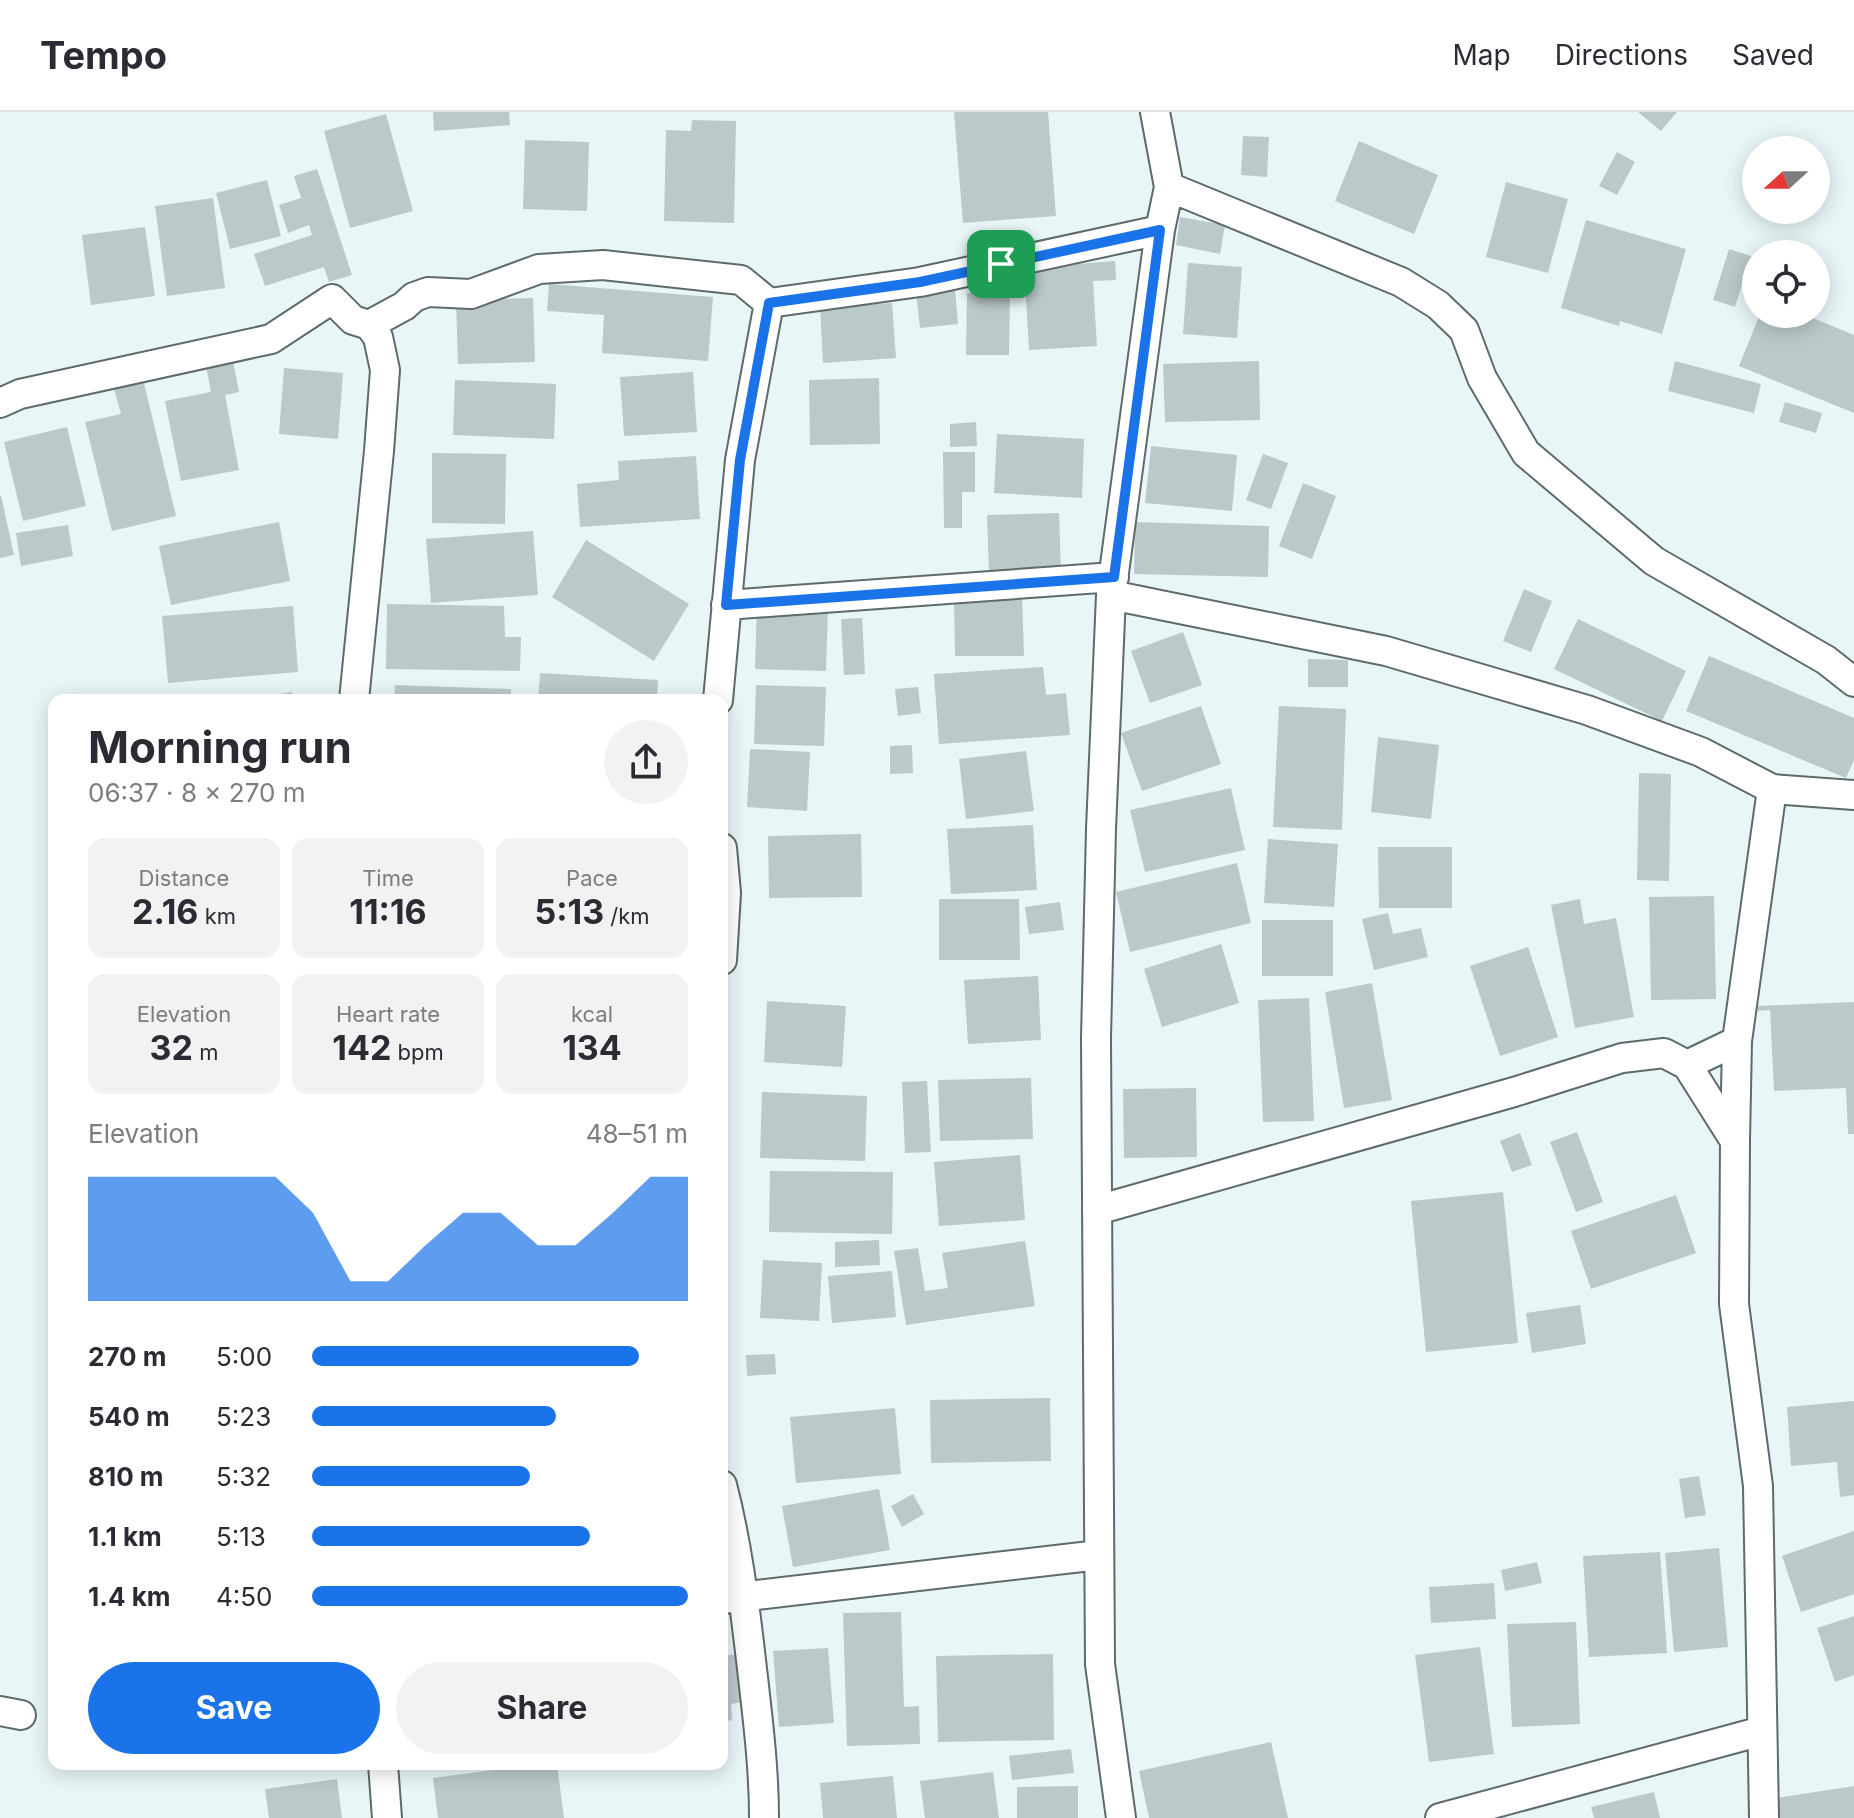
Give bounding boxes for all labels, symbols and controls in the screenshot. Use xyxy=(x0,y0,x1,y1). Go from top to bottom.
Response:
text: Tempo xyxy=(40,32,167,78)
text: Map xyxy=(1452,38,1511,72)
text: Directions xyxy=(1555,38,1688,72)
text: Saved xyxy=(1732,38,1814,72)
north arrow xyxy=(1742,136,1830,224)
map controls xyxy=(1742,136,1830,328)
pin xyxy=(967,230,1035,298)
button: locate xyxy=(1742,240,1830,328)
icon: arrive xyxy=(979,242,1023,286)
text: Morning run xyxy=(88,720,352,774)
button: share xyxy=(604,720,688,804)
text: 06:37 · 8 × 270 m xyxy=(88,777,305,808)
text: Distance xyxy=(139,865,229,891)
text: Time xyxy=(362,865,414,891)
text: Pace xyxy=(566,865,618,891)
text: 2.16 xyxy=(132,891,198,932)
text: 11:16 xyxy=(349,891,427,932)
text: 5:13 xyxy=(534,891,604,932)
text: km xyxy=(198,903,236,929)
text: /km xyxy=(604,903,650,929)
text: Elevation xyxy=(137,1001,231,1027)
text: Heart rate xyxy=(336,1001,440,1027)
text: kcal xyxy=(571,1001,613,1027)
text: 32 xyxy=(150,1027,193,1068)
text: 142 xyxy=(332,1027,391,1068)
text: 134 xyxy=(562,1027,622,1068)
text: m xyxy=(193,1039,218,1065)
text: bpm xyxy=(391,1039,444,1065)
text: Elevation xyxy=(88,1118,199,1149)
text: 48–51 m xyxy=(586,1118,688,1149)
text: 270 m xyxy=(88,1341,167,1372)
text: 5:00 xyxy=(216,1341,272,1372)
text: 540 m xyxy=(88,1401,170,1432)
text: 5:23 xyxy=(216,1401,271,1432)
text: 810 m xyxy=(88,1461,164,1492)
text: 5:32 xyxy=(216,1461,271,1492)
text: 1.1 km xyxy=(88,1521,162,1552)
text: 5:13 xyxy=(216,1521,266,1552)
text: 1.4 km xyxy=(88,1581,170,1612)
text: 4:50 xyxy=(216,1581,273,1612)
button: Save xyxy=(88,1662,380,1754)
button: Share xyxy=(396,1662,688,1754)

